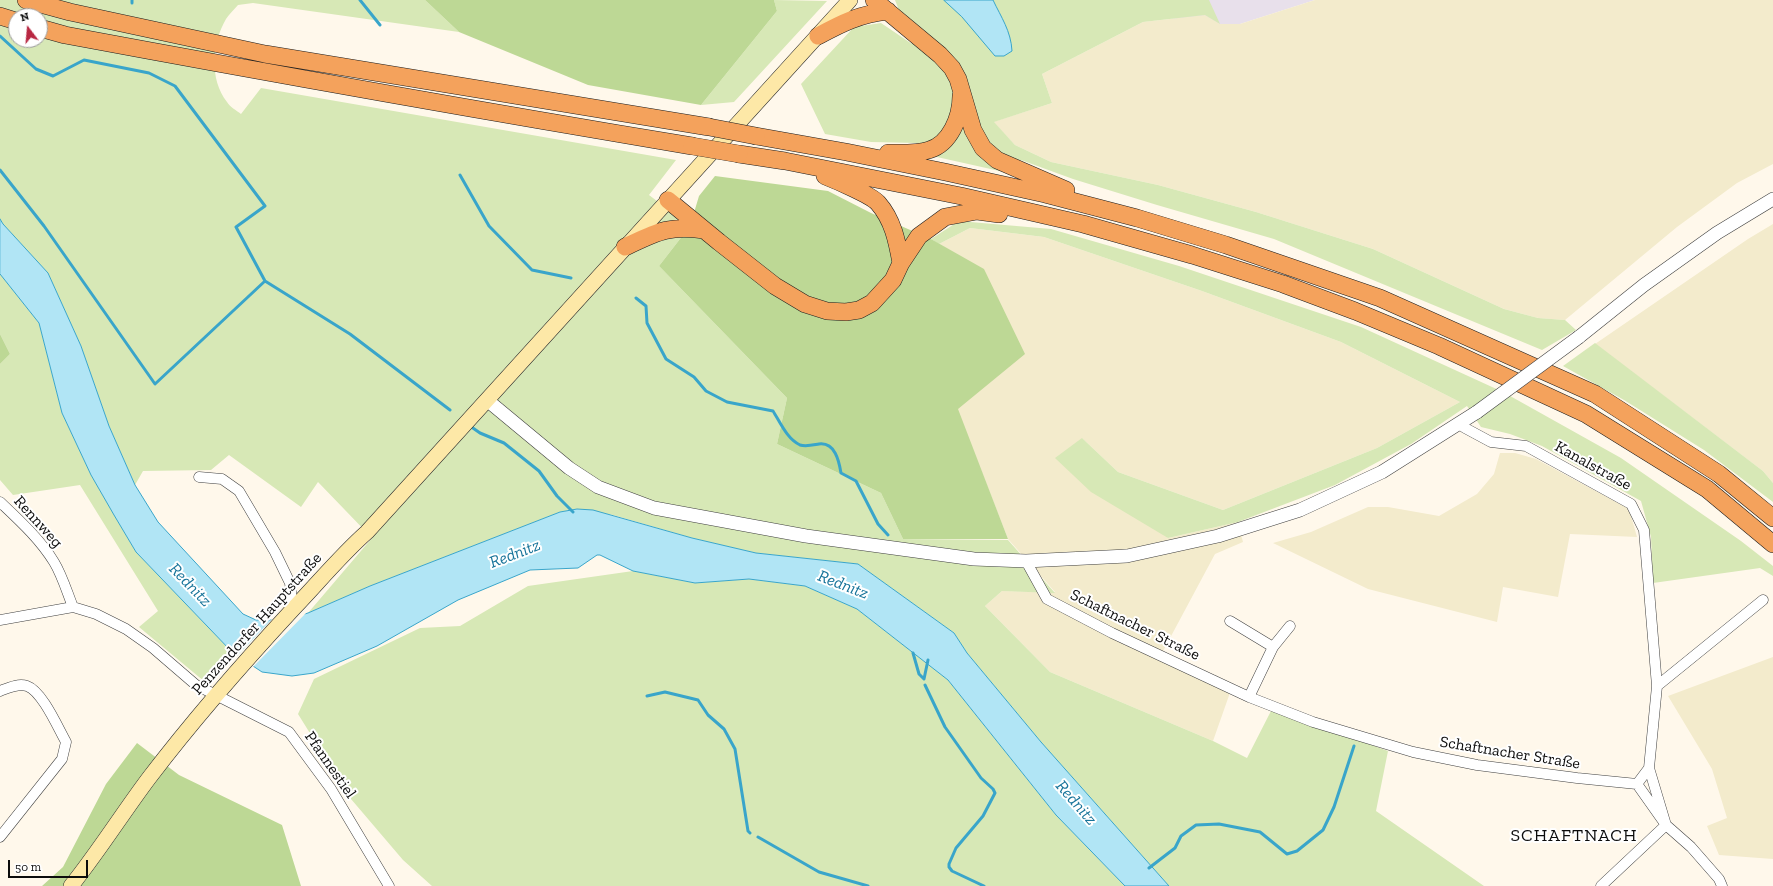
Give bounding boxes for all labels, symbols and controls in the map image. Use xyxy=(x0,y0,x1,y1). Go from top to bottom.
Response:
north arrow xyxy=(8,8,48,48)
text: N xyxy=(19,10,31,24)
street label: Kanalstraße xyxy=(1551,437,1635,495)
street label: Rennweg xyxy=(10,492,66,552)
water label: Rednitz xyxy=(487,535,543,573)
street label: Penzendorfer Hauptstraße xyxy=(188,549,326,699)
water label: Rednitz xyxy=(164,559,216,611)
water label: Rednitz xyxy=(815,566,871,604)
street label: Schaftnacher Straße xyxy=(1067,585,1203,665)
street label: Pfannestiel xyxy=(300,728,360,802)
street label: Schaftnacher Straße xyxy=(1439,732,1581,774)
water label: Rednitz xyxy=(1051,776,1101,830)
district label: SCHAFTNACH xyxy=(1510,825,1638,847)
scale bar xyxy=(10,852,90,878)
text: 50 m xyxy=(15,860,41,874)

